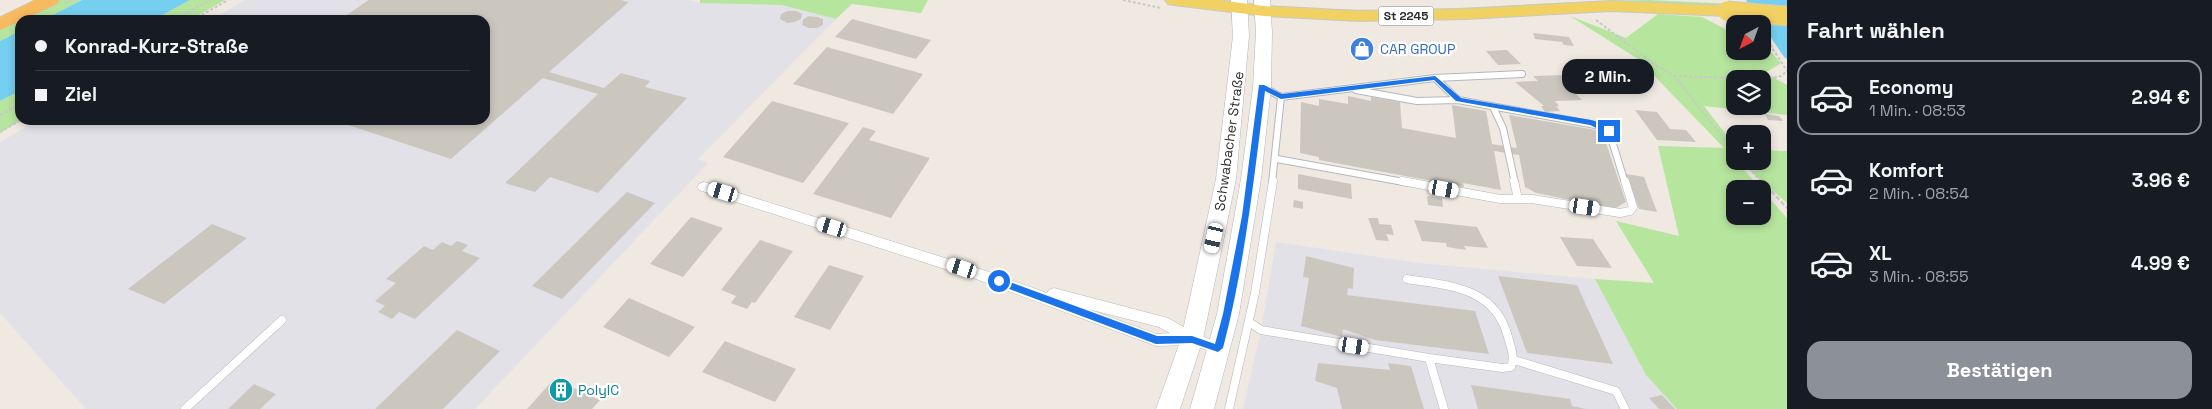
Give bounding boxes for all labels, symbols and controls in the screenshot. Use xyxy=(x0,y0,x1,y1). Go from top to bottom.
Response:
road number: St 2245 xyxy=(1378,7,1434,26)
north arrow xyxy=(1726,15,1771,60)
map controls xyxy=(1726,15,1771,225)
text: Fahrt wählen xyxy=(1807,16,1945,44)
text: Konrad-Kurz-Straße xyxy=(65,34,249,59)
shop icon: CAR GROUP xyxy=(1349,36,1375,62)
place label: CAR GROUP xyxy=(1380,40,1455,58)
callout: 2 Min. xyxy=(1563,58,1655,94)
text: 2 Min. xyxy=(1585,66,1631,87)
street label: Schwabacher Straße xyxy=(1210,70,1248,212)
button: layers xyxy=(1726,70,1771,115)
icon: car xyxy=(1809,75,1854,120)
text: Economy xyxy=(1869,75,1953,100)
text: Ziel xyxy=(65,82,97,107)
text: 2.94 € xyxy=(2132,85,2190,110)
text: 1 Min. · 08:53 xyxy=(1869,100,1966,121)
route end xyxy=(1598,120,1620,142)
button: + xyxy=(1726,125,1771,170)
icon: car xyxy=(1809,158,1854,203)
text: Komfort xyxy=(1869,158,1944,183)
text: 3.96 € xyxy=(2132,168,2190,193)
car xyxy=(1427,179,1460,199)
car xyxy=(706,180,739,204)
button: − xyxy=(1726,180,1771,225)
text: 2 Min. · 08:54 xyxy=(1869,183,1969,204)
car xyxy=(1569,197,1600,217)
car xyxy=(815,215,848,239)
car xyxy=(1203,222,1224,254)
icon: car xyxy=(1809,241,1854,286)
text: XL xyxy=(1869,241,1892,266)
text: 4.99 € xyxy=(2131,251,2190,276)
car xyxy=(945,256,978,280)
text: 3 Min. · 08:55 xyxy=(1869,266,1969,287)
route start xyxy=(988,270,1010,292)
car xyxy=(1338,336,1369,356)
button: Bestätigen xyxy=(1807,341,2192,399)
building icon: PolyIC xyxy=(548,377,574,403)
place label: PolyIC xyxy=(578,381,619,399)

